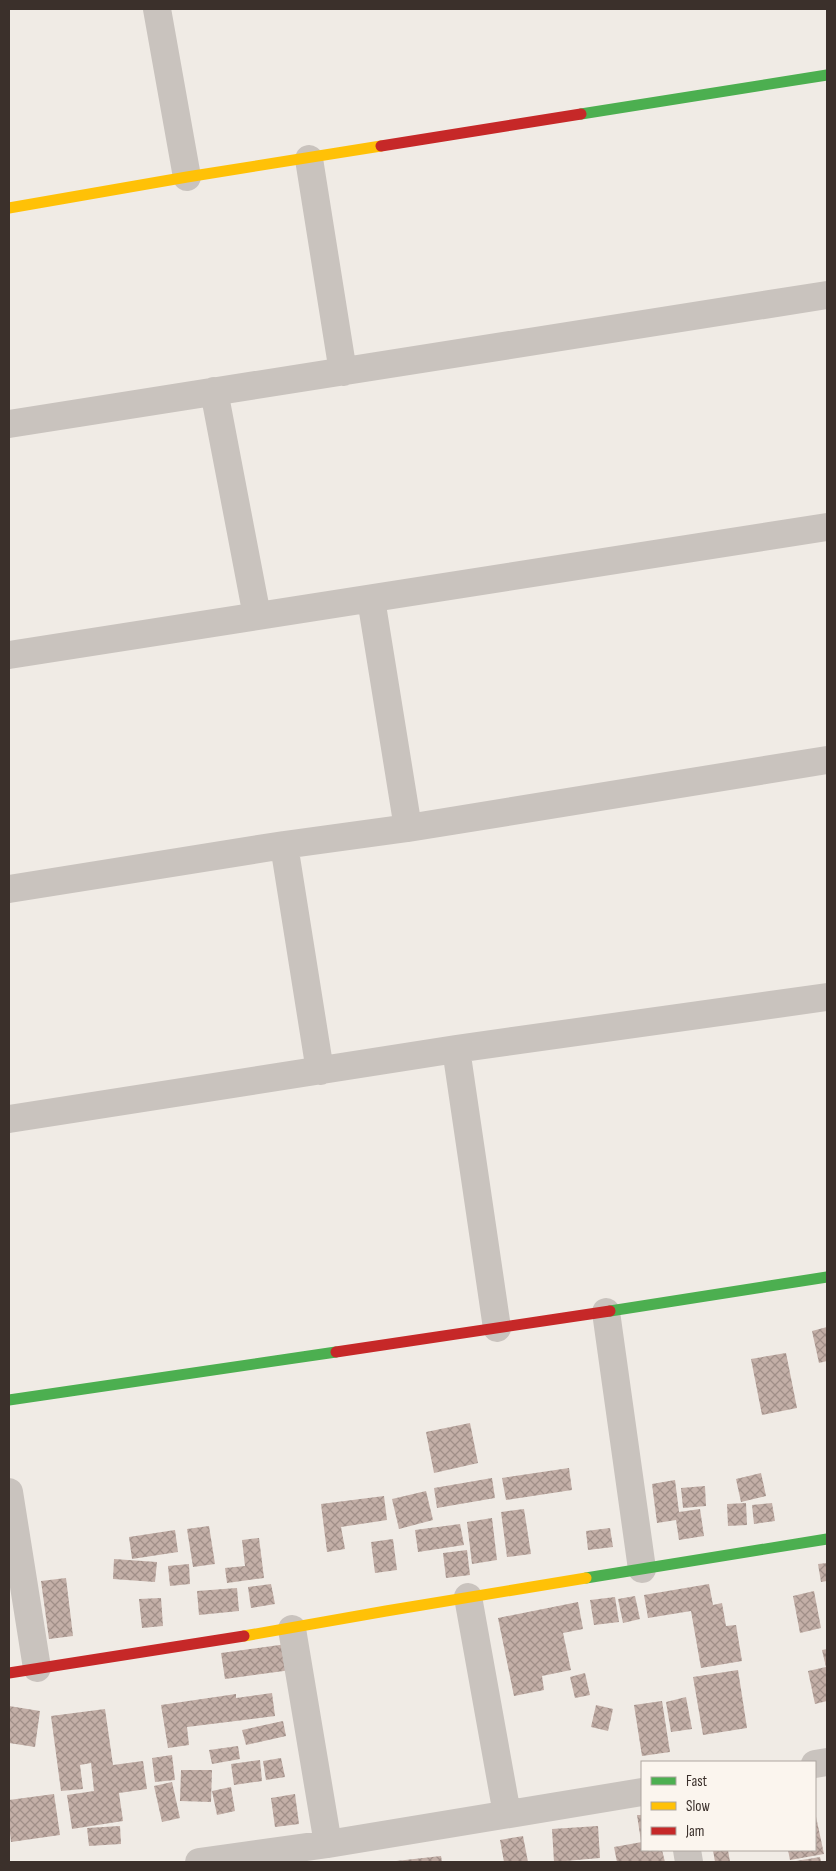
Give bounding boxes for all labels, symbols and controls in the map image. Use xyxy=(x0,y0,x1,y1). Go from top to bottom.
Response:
legend xyxy=(641,1761,816,1851)
text: Fast xyxy=(686,1772,708,1791)
text: Slow xyxy=(686,1797,710,1816)
text: Jam xyxy=(685,1822,704,1841)

